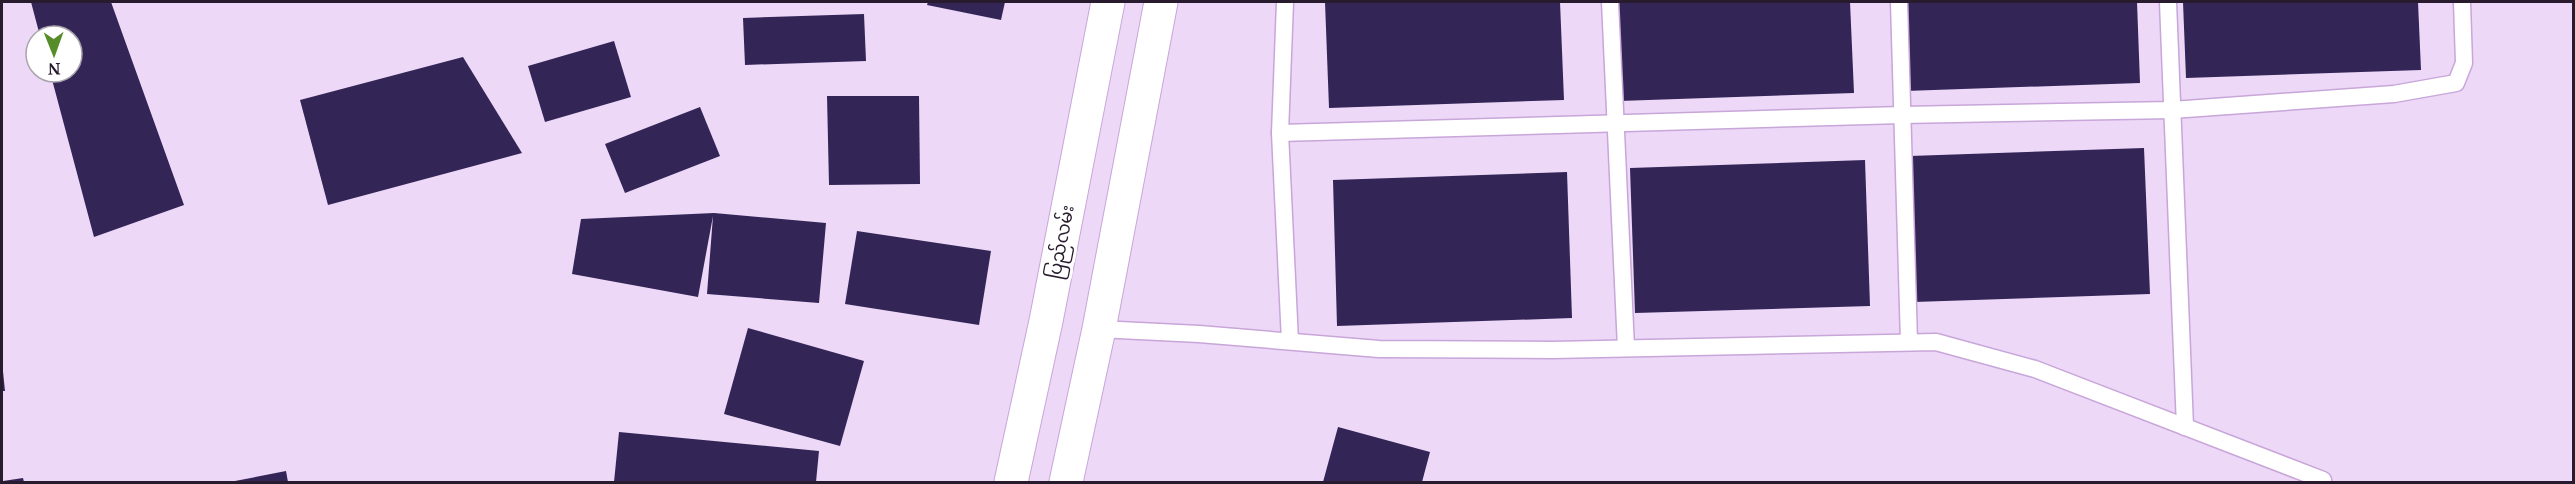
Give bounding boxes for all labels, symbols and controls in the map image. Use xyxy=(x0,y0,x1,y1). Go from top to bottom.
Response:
north arrow xyxy=(24,24,84,84)
text: N xyxy=(47,58,61,80)
street label: ပြည်လမ်း xyxy=(1041,203,1083,282)

